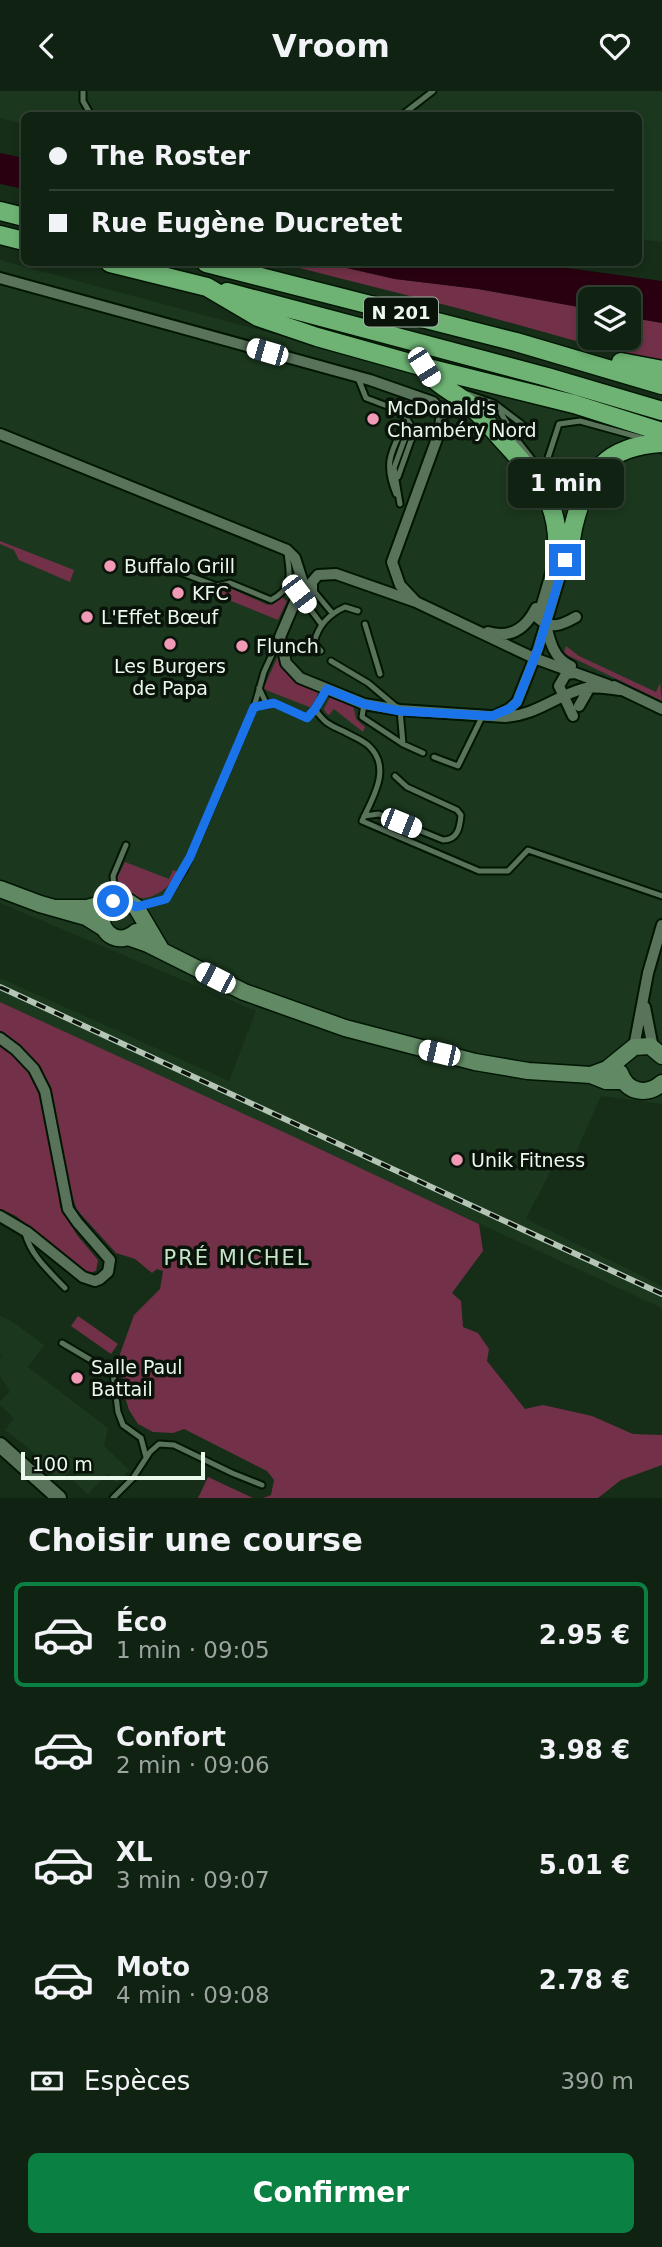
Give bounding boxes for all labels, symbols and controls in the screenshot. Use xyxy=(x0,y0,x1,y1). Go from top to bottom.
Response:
icon: back xyxy=(28,27,66,65)
text: Vroom xyxy=(272,27,390,65)
icon: heart xyxy=(596,27,634,65)
text: The Roster xyxy=(91,141,250,171)
text: Rue Eugène Ducretet xyxy=(91,208,402,238)
map controls xyxy=(578,287,641,350)
button: layers xyxy=(578,287,641,350)
road number: N 201 xyxy=(364,297,438,327)
car xyxy=(244,336,291,368)
car xyxy=(404,344,445,390)
place label: McDonald's Chambéry Nord xyxy=(387,397,537,441)
marker: McDonald's Chambéry Nord xyxy=(365,411,381,427)
callout: 1 min xyxy=(507,459,623,507)
text: 1 min xyxy=(530,470,602,496)
route end xyxy=(549,544,581,576)
place label: Buffalo Grill xyxy=(124,555,235,577)
marker: Buffalo Grill xyxy=(102,558,118,574)
car xyxy=(278,571,321,617)
place label: KFC xyxy=(192,582,229,604)
marker: KFC xyxy=(170,585,186,601)
place label: L'Effet Bœuf xyxy=(101,606,220,628)
marker: L'Effet Bœuf xyxy=(79,609,95,625)
place label: Flunch xyxy=(256,635,319,657)
marker: Les Burgers de Papa xyxy=(162,636,178,652)
marker: Flunch xyxy=(234,638,250,654)
place label: Les Burgers de Papa xyxy=(114,655,226,699)
car xyxy=(378,805,425,841)
route start xyxy=(97,885,129,917)
car xyxy=(192,959,239,997)
car xyxy=(417,1038,462,1068)
place label: Unik Fitness xyxy=(471,1149,585,1171)
marker: Unik Fitness xyxy=(449,1152,465,1168)
district label: PRÉ MICHEL xyxy=(164,1245,310,1270)
place label: Salle Paul Battail xyxy=(91,1356,183,1400)
marker: Salle Paul Battail xyxy=(69,1370,85,1386)
scale bar xyxy=(21,1449,205,1481)
text: 100 m xyxy=(32,1453,93,1475)
text: Choisir une course xyxy=(28,1521,363,1559)
icon: car xyxy=(32,1603,95,1666)
text: Éco xyxy=(116,1607,167,1637)
text: 2.95 € xyxy=(539,1620,630,1650)
text: 1 min · 09:05 xyxy=(116,1637,270,1663)
icon: car xyxy=(32,1718,95,1781)
text: Confort xyxy=(116,1722,226,1752)
text: 3.98 € xyxy=(539,1735,630,1765)
text: 2 min · 09:06 xyxy=(116,1752,270,1778)
icon: car xyxy=(32,1833,95,1896)
text: XL xyxy=(116,1837,153,1867)
text: 5.01 € xyxy=(539,1850,630,1880)
text: 3 min · 09:07 xyxy=(116,1867,270,1893)
icon: car xyxy=(32,1948,95,2011)
text: Moto xyxy=(116,1952,190,1982)
text: 2.78 € xyxy=(539,1965,630,1995)
text: 4 min · 09:08 xyxy=(116,1982,270,2008)
icon: cash xyxy=(28,2062,66,2100)
text: Espèces xyxy=(84,2066,190,2096)
text: 390 m xyxy=(560,2068,634,2094)
button: Confirmer xyxy=(28,2153,634,2233)

